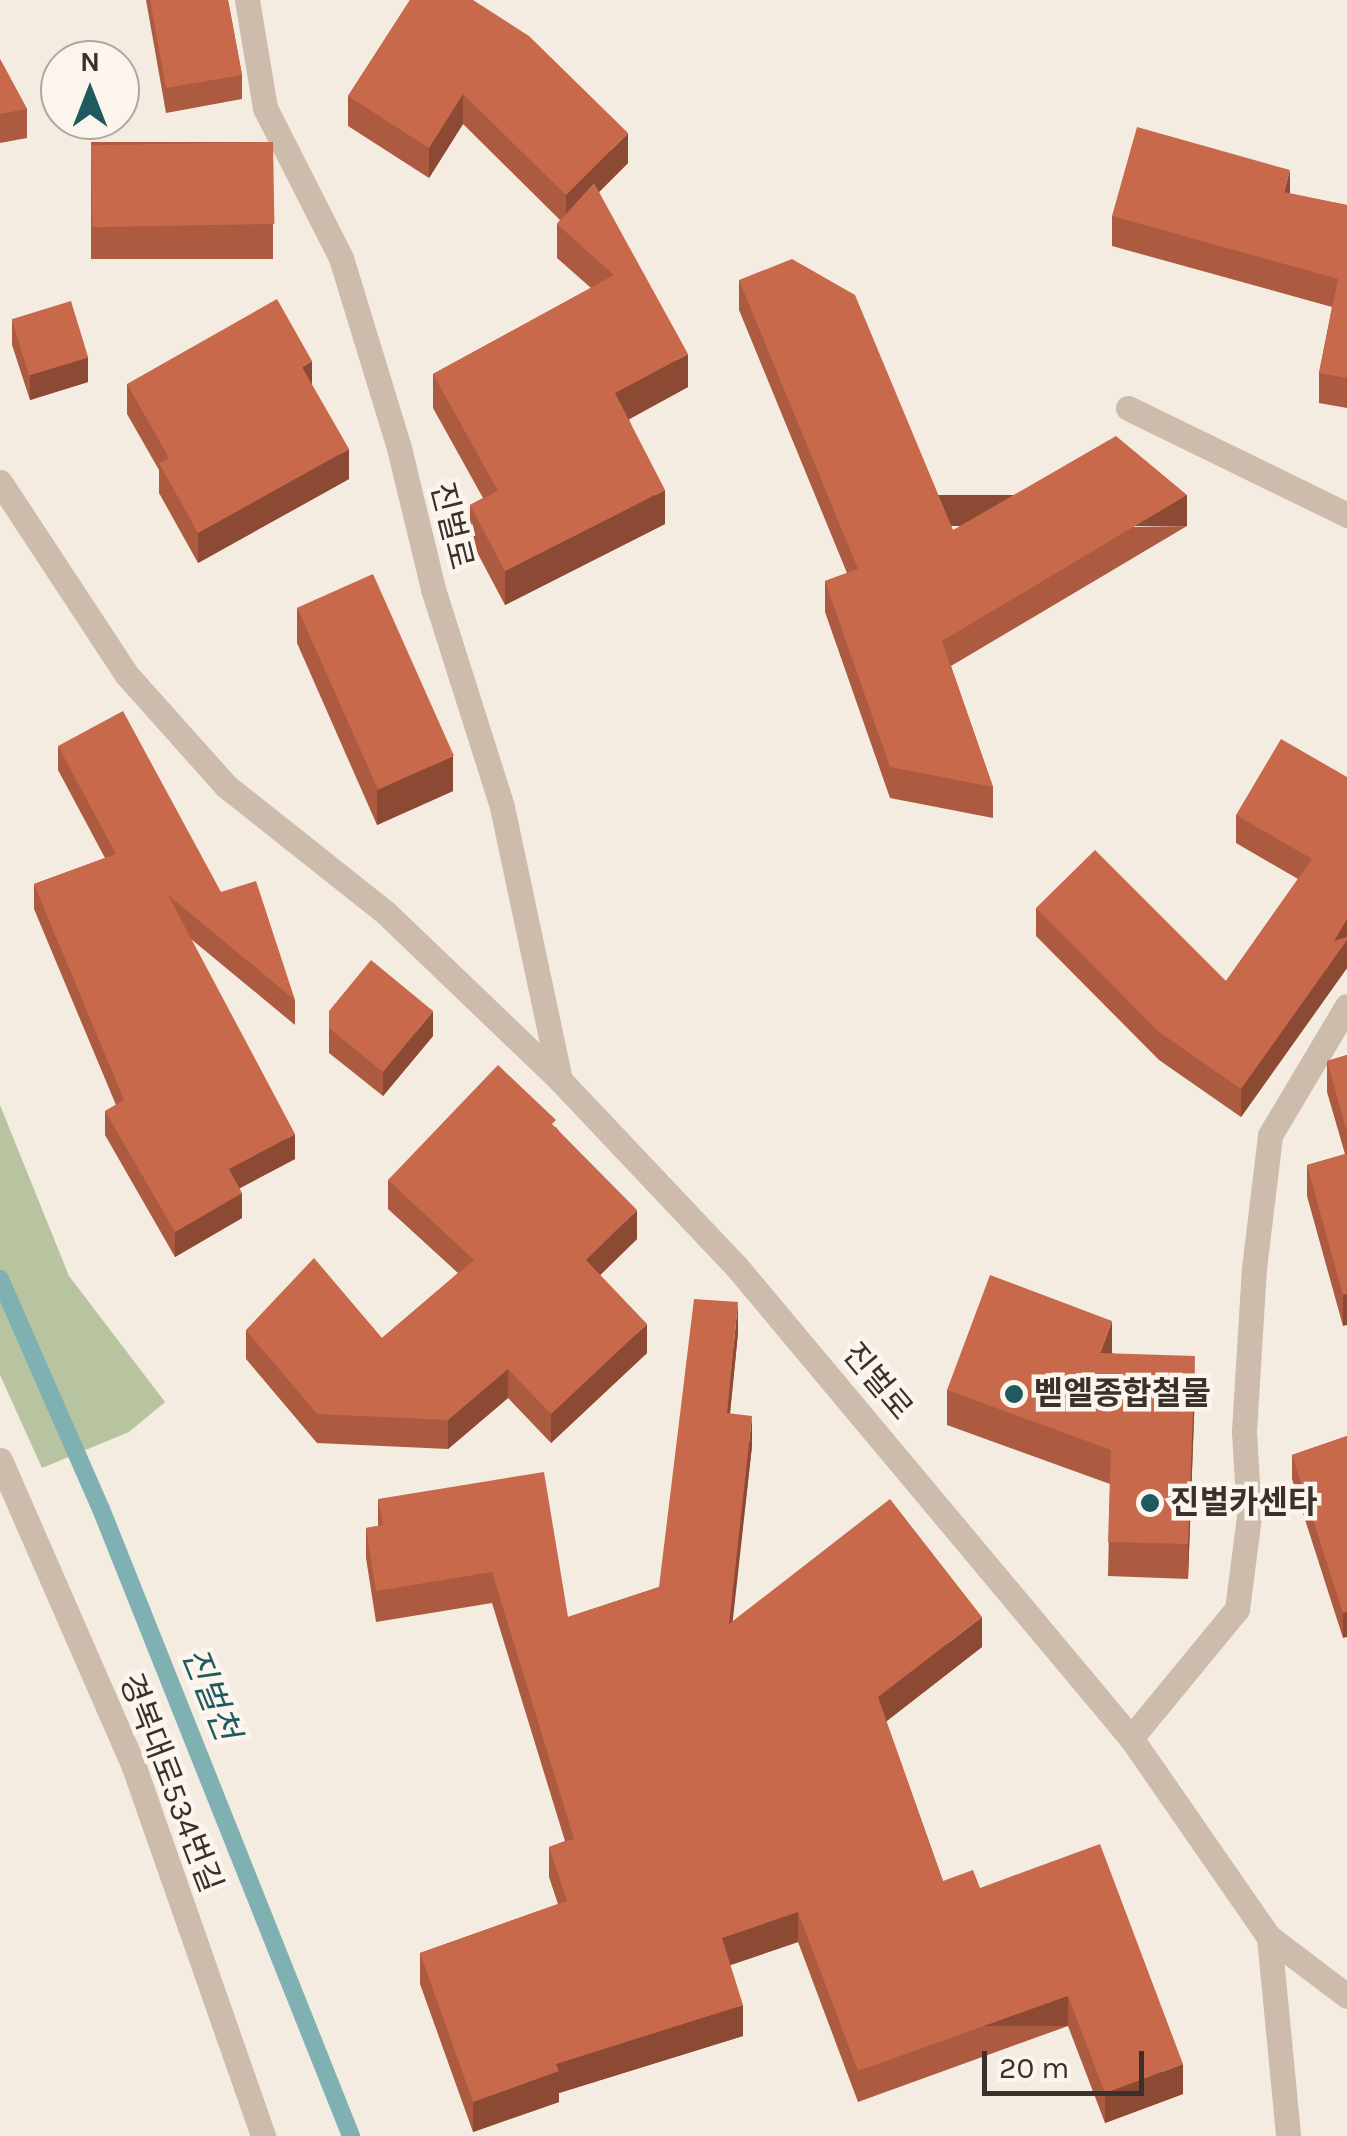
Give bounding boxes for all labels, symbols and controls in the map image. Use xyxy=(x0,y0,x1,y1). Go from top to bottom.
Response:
north arrow xyxy=(40,40,140,140)
text: N xyxy=(80,45,100,78)
street label: 진벌로 xyxy=(422,479,480,573)
street label: 진벌로 xyxy=(834,1336,920,1428)
place label: 벧엘종합철물 xyxy=(1034,1375,1211,1413)
marker: 벧엘종합철물 xyxy=(1003,1383,1025,1405)
place label: 진벌카센타 xyxy=(1170,1484,1317,1522)
marker: 진벌카센타 xyxy=(1139,1492,1161,1514)
water label: 진벌천 xyxy=(172,1641,248,1747)
street label: 경복대로534번길 xyxy=(111,1668,229,1898)
scale bar xyxy=(987,2031,1150,2093)
text: 20 m xyxy=(999,2050,1069,2086)

